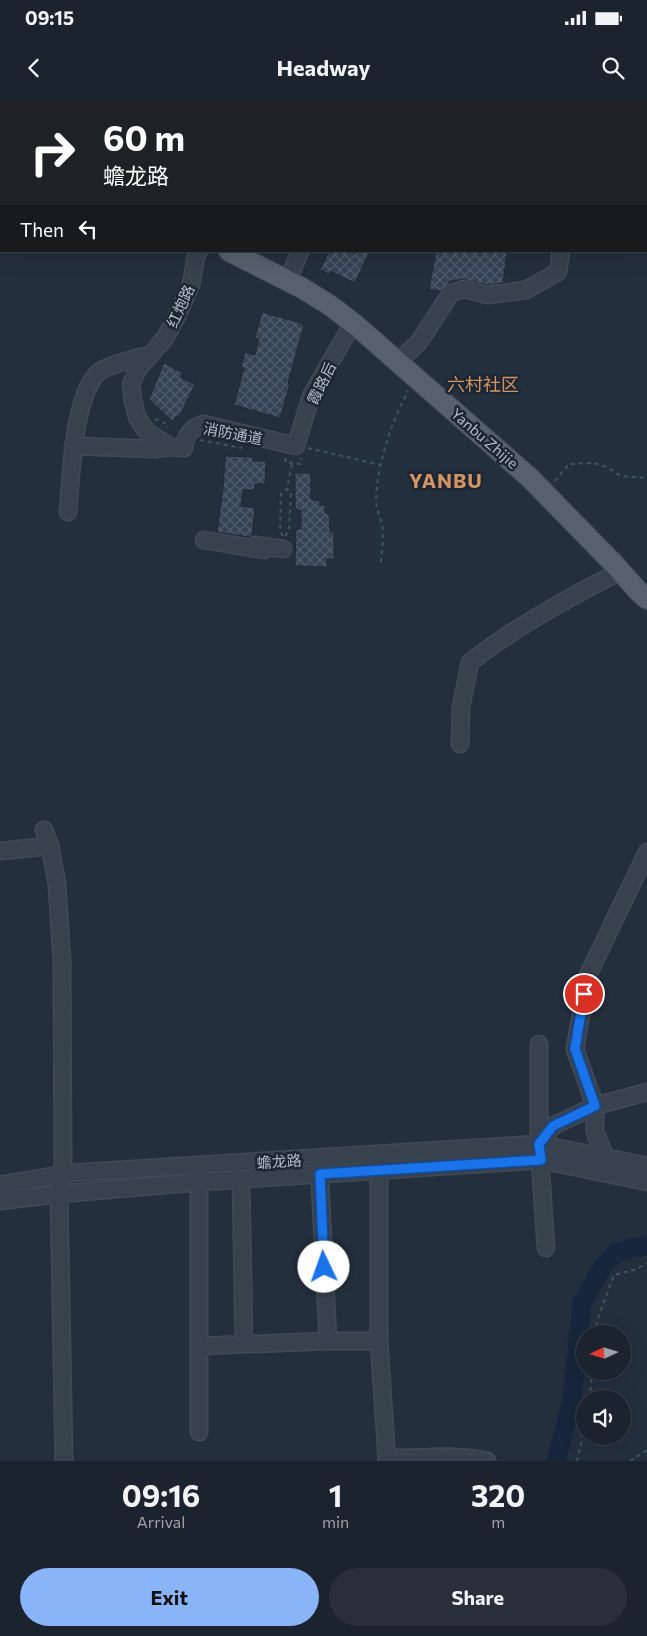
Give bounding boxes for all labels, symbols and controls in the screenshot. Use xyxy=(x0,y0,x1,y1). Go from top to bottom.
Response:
text: 09:15 xyxy=(25,6,74,29)
icon: back xyxy=(20,54,48,82)
text: Headway xyxy=(277,54,370,81)
icon: search xyxy=(599,54,627,82)
text: 60 m xyxy=(103,115,185,158)
icon: right xyxy=(20,120,85,185)
text: 蟾龙路 xyxy=(103,162,169,189)
icon: left xyxy=(74,215,102,243)
text: Then xyxy=(20,218,64,241)
street label: 红炮路 xyxy=(162,282,198,330)
street label: 霞路后 xyxy=(303,359,339,407)
district label: 六村社区 xyxy=(447,373,519,395)
street label: Yanbu Zhijie xyxy=(448,404,522,472)
street label: 消防通道 xyxy=(202,418,264,448)
district label: YANBU xyxy=(409,468,483,492)
pin xyxy=(563,973,605,1015)
icon: arrive xyxy=(570,980,598,1008)
street label: 蟾龙路 xyxy=(256,1150,302,1172)
position arrow xyxy=(297,1240,349,1292)
north arrow xyxy=(576,1325,631,1380)
map controls xyxy=(576,1325,631,1445)
button: sound xyxy=(576,1390,631,1445)
text: 09:16 xyxy=(122,1476,200,1513)
text: 1 xyxy=(329,1476,342,1513)
text: 320 xyxy=(471,1476,525,1513)
text: Arrival xyxy=(137,1512,185,1531)
text: min xyxy=(322,1512,349,1531)
text: m xyxy=(491,1512,505,1531)
button: Exit xyxy=(20,1568,319,1626)
button: Share xyxy=(329,1568,627,1626)

